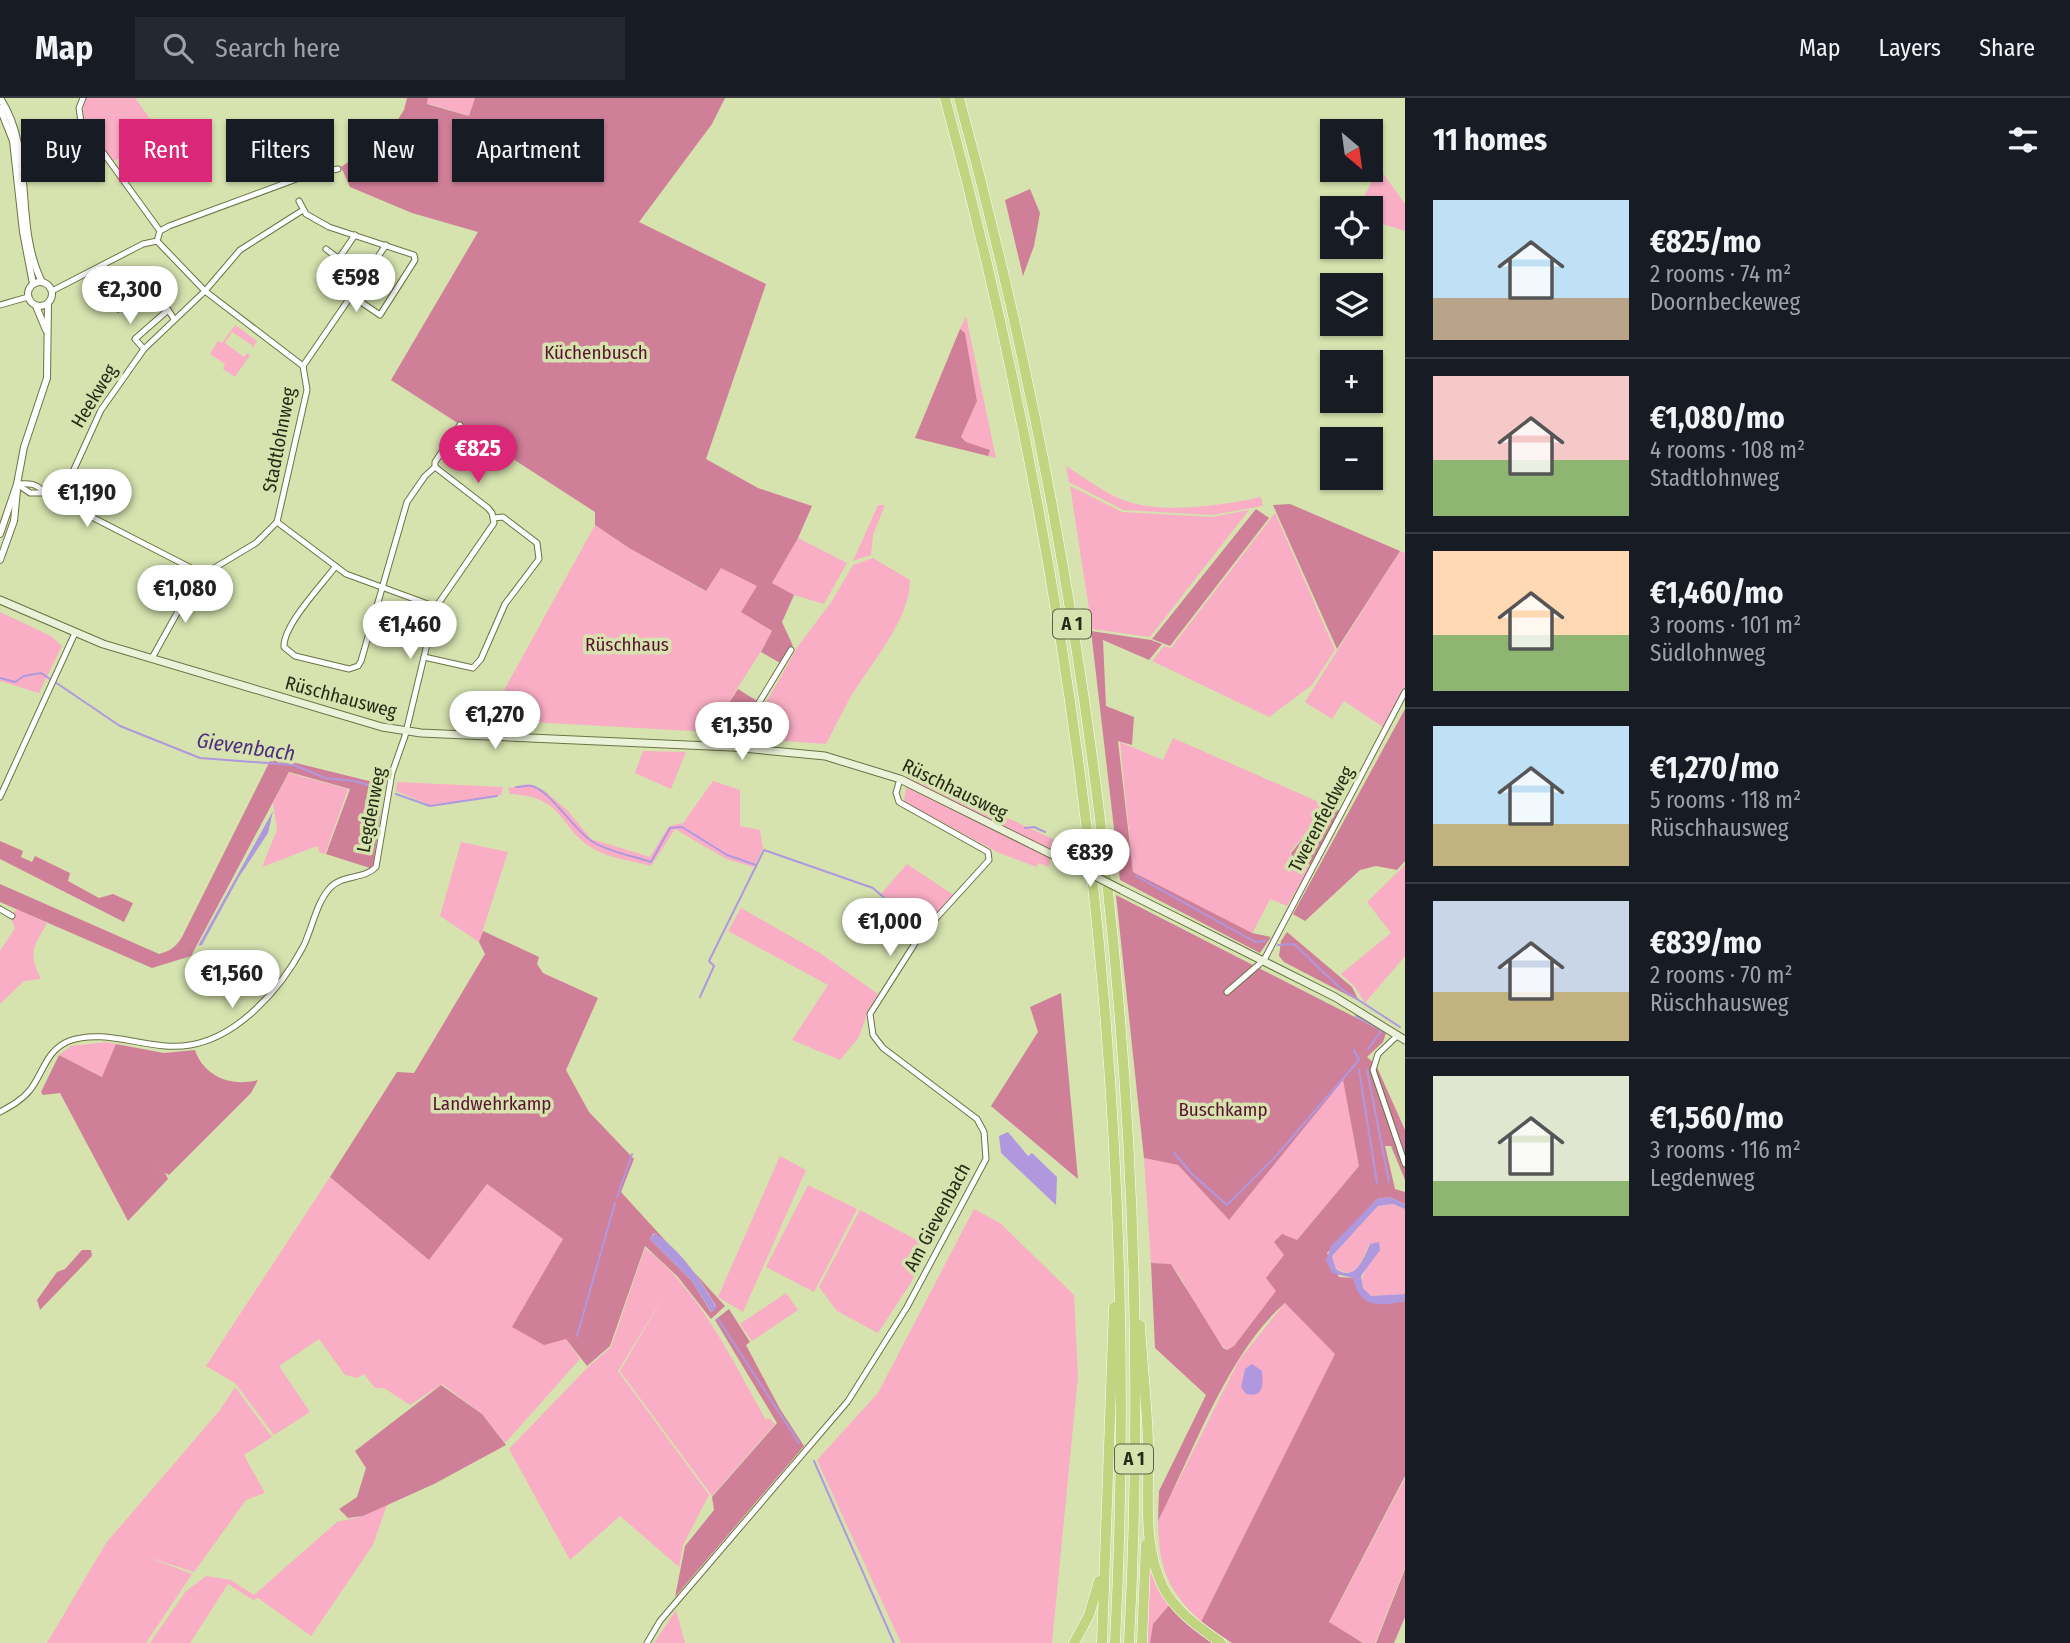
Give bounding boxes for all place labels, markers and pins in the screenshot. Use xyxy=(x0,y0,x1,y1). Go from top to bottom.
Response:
pin: €598 xyxy=(315,254,397,314)
pin: €2,300 xyxy=(73,266,187,326)
pin: €825 xyxy=(437,426,519,485)
pin: €1,190 xyxy=(30,470,144,529)
pin: €1,080 xyxy=(128,566,242,625)
pin: €1,460 xyxy=(353,602,467,661)
pin: €1,270 xyxy=(438,692,552,751)
pin: €1,350 xyxy=(685,702,799,762)
pin: €839 xyxy=(1049,830,1131,889)
pin: €1,000 xyxy=(833,898,947,958)
pin: €1,560 xyxy=(175,950,289,1010)

